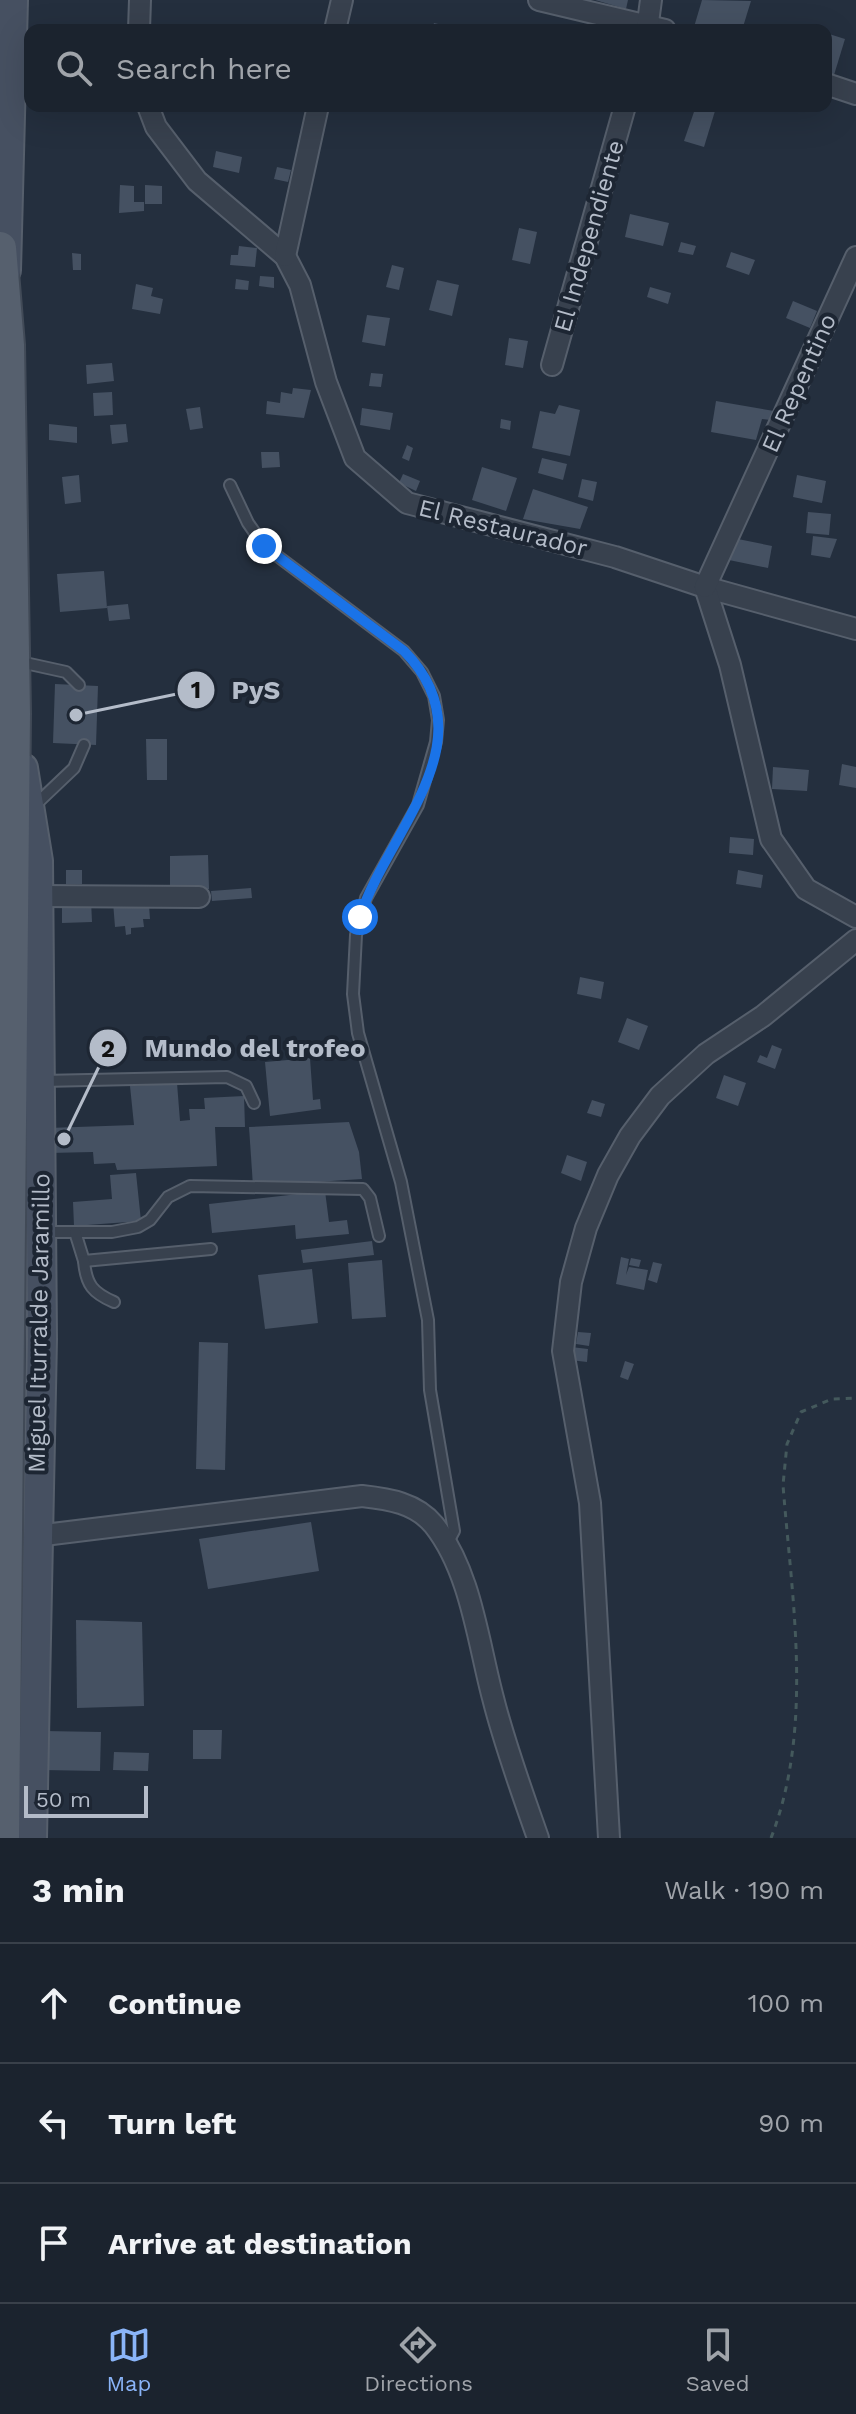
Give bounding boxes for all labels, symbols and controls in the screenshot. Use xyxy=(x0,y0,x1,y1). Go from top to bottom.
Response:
search box xyxy=(24,24,832,112)
icon: search xyxy=(52,46,96,90)
text: Search here xyxy=(116,51,292,86)
street label: El Independiente xyxy=(548,137,630,335)
street label: El Repentino xyxy=(756,309,842,457)
street label: El Restaurador xyxy=(416,494,590,563)
route end xyxy=(246,528,282,564)
callout: PyS xyxy=(176,665,297,715)
text: PyS xyxy=(232,675,281,705)
text: 1 xyxy=(191,676,201,704)
route start xyxy=(342,899,378,935)
callout: Mundo del trofeo xyxy=(88,1023,381,1073)
text: Mundo del trofeo xyxy=(145,1033,365,1063)
text: 2 xyxy=(101,1035,115,1063)
street label: Miguel Iturralde Jaramillo xyxy=(22,1173,56,1473)
scale bar xyxy=(24,1782,148,1818)
text: 50 m xyxy=(36,1787,91,1812)
text: 3 min xyxy=(32,1870,125,1910)
text: Walk · 190 m xyxy=(664,1875,824,1905)
icon: ahead xyxy=(32,1981,76,2025)
text: Continue xyxy=(108,1986,241,2021)
text: 100 m xyxy=(748,1988,824,2018)
icon: left xyxy=(32,2101,76,2145)
text: Turn left xyxy=(108,2106,236,2141)
text: 90 m xyxy=(758,2108,824,2138)
icon: arrive xyxy=(32,2221,76,2265)
text: Arrive at destination xyxy=(108,2226,412,2261)
tab: Map xyxy=(106,2323,151,2396)
tab: Directions xyxy=(364,2323,473,2396)
tab: Saved xyxy=(686,2323,750,2396)

